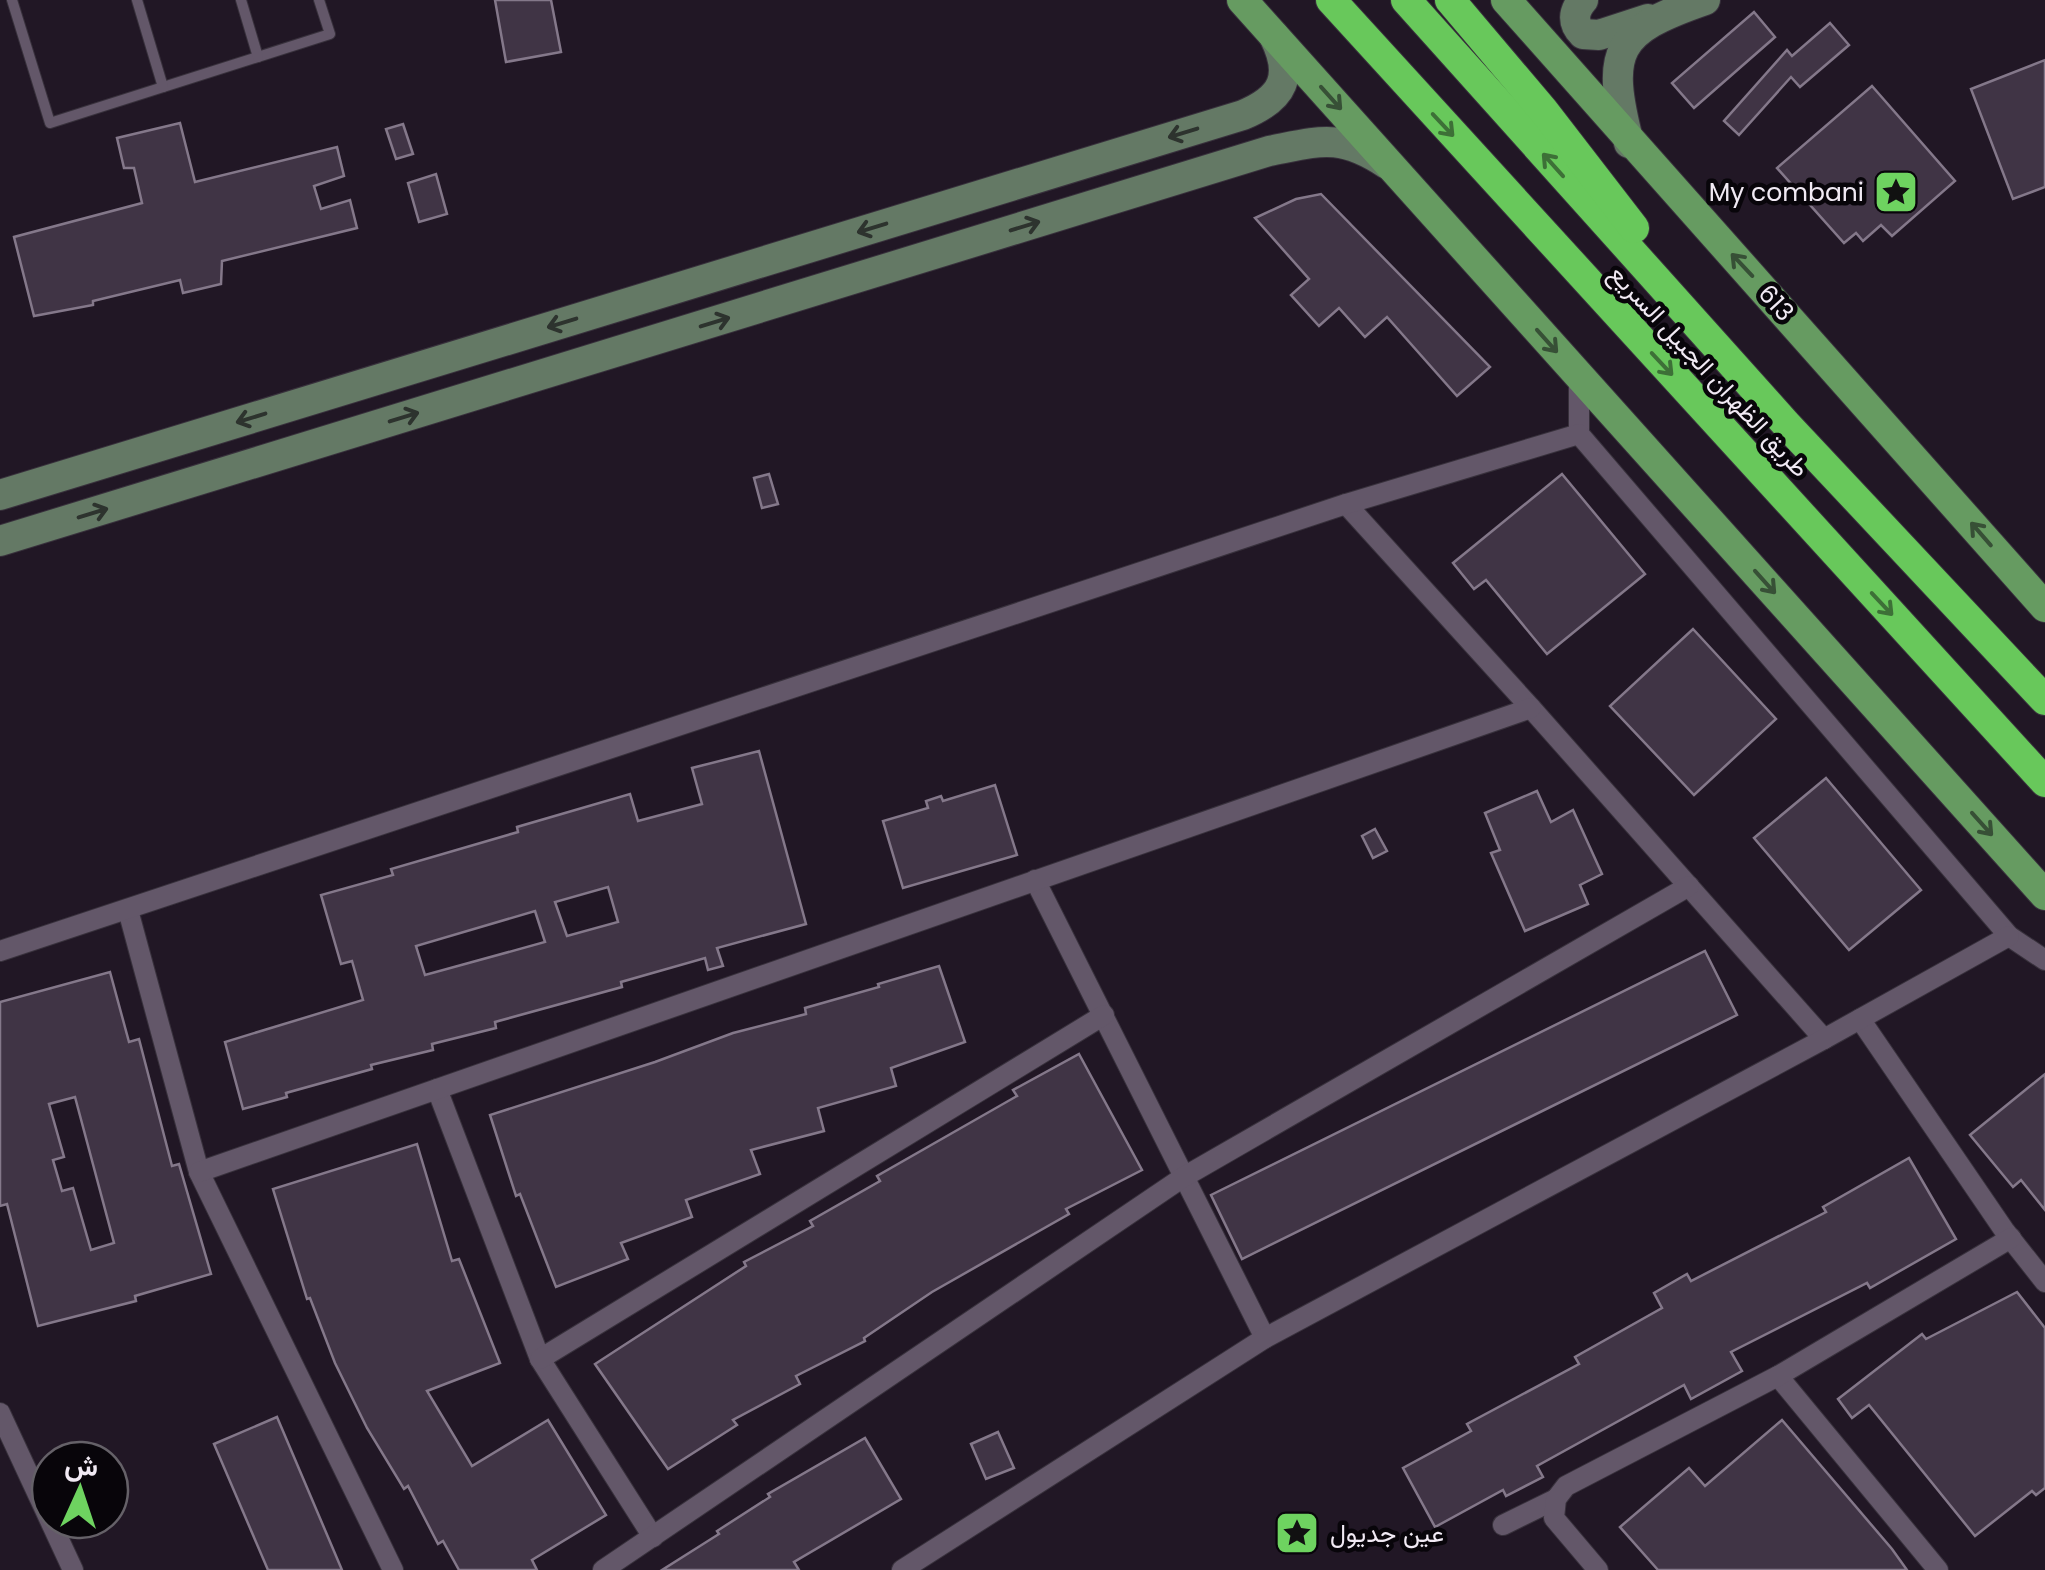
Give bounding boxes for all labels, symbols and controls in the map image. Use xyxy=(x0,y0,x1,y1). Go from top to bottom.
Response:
one-way arrow xyxy=(1319,85,1342,110)
one-way arrow xyxy=(1431,112,1454,137)
one-way arrow xyxy=(1168,125,1199,143)
one-way arrow xyxy=(1542,153,1565,178)
place icon: My combani xyxy=(1873,169,1919,215)
place label: My combani xyxy=(1709,175,1864,210)
one-way arrow xyxy=(1009,216,1040,234)
one-way arrow xyxy=(857,220,889,238)
one-way arrow xyxy=(1731,253,1754,278)
street label: طريق الظهران الجبيل السريع xyxy=(1601,257,1817,485)
street label: 613 xyxy=(1750,277,1802,329)
one-way arrow xyxy=(698,312,730,330)
one-way arrow xyxy=(546,315,578,333)
one-way arrow xyxy=(1536,328,1559,353)
one-way arrow xyxy=(1651,351,1674,376)
one-way arrow xyxy=(388,407,419,425)
one-way arrow xyxy=(236,411,267,429)
one-way arrow xyxy=(77,502,108,520)
one-way arrow xyxy=(1969,522,1992,547)
one-way arrow xyxy=(1753,569,1776,594)
one-way arrow xyxy=(1870,591,1893,616)
one-way arrow xyxy=(1970,811,1993,836)
north arrow xyxy=(30,1440,130,1540)
text: ش xyxy=(63,1445,99,1486)
place icon: عين جديول xyxy=(1274,1510,1320,1556)
place label: عين جديول xyxy=(1330,1516,1444,1551)

